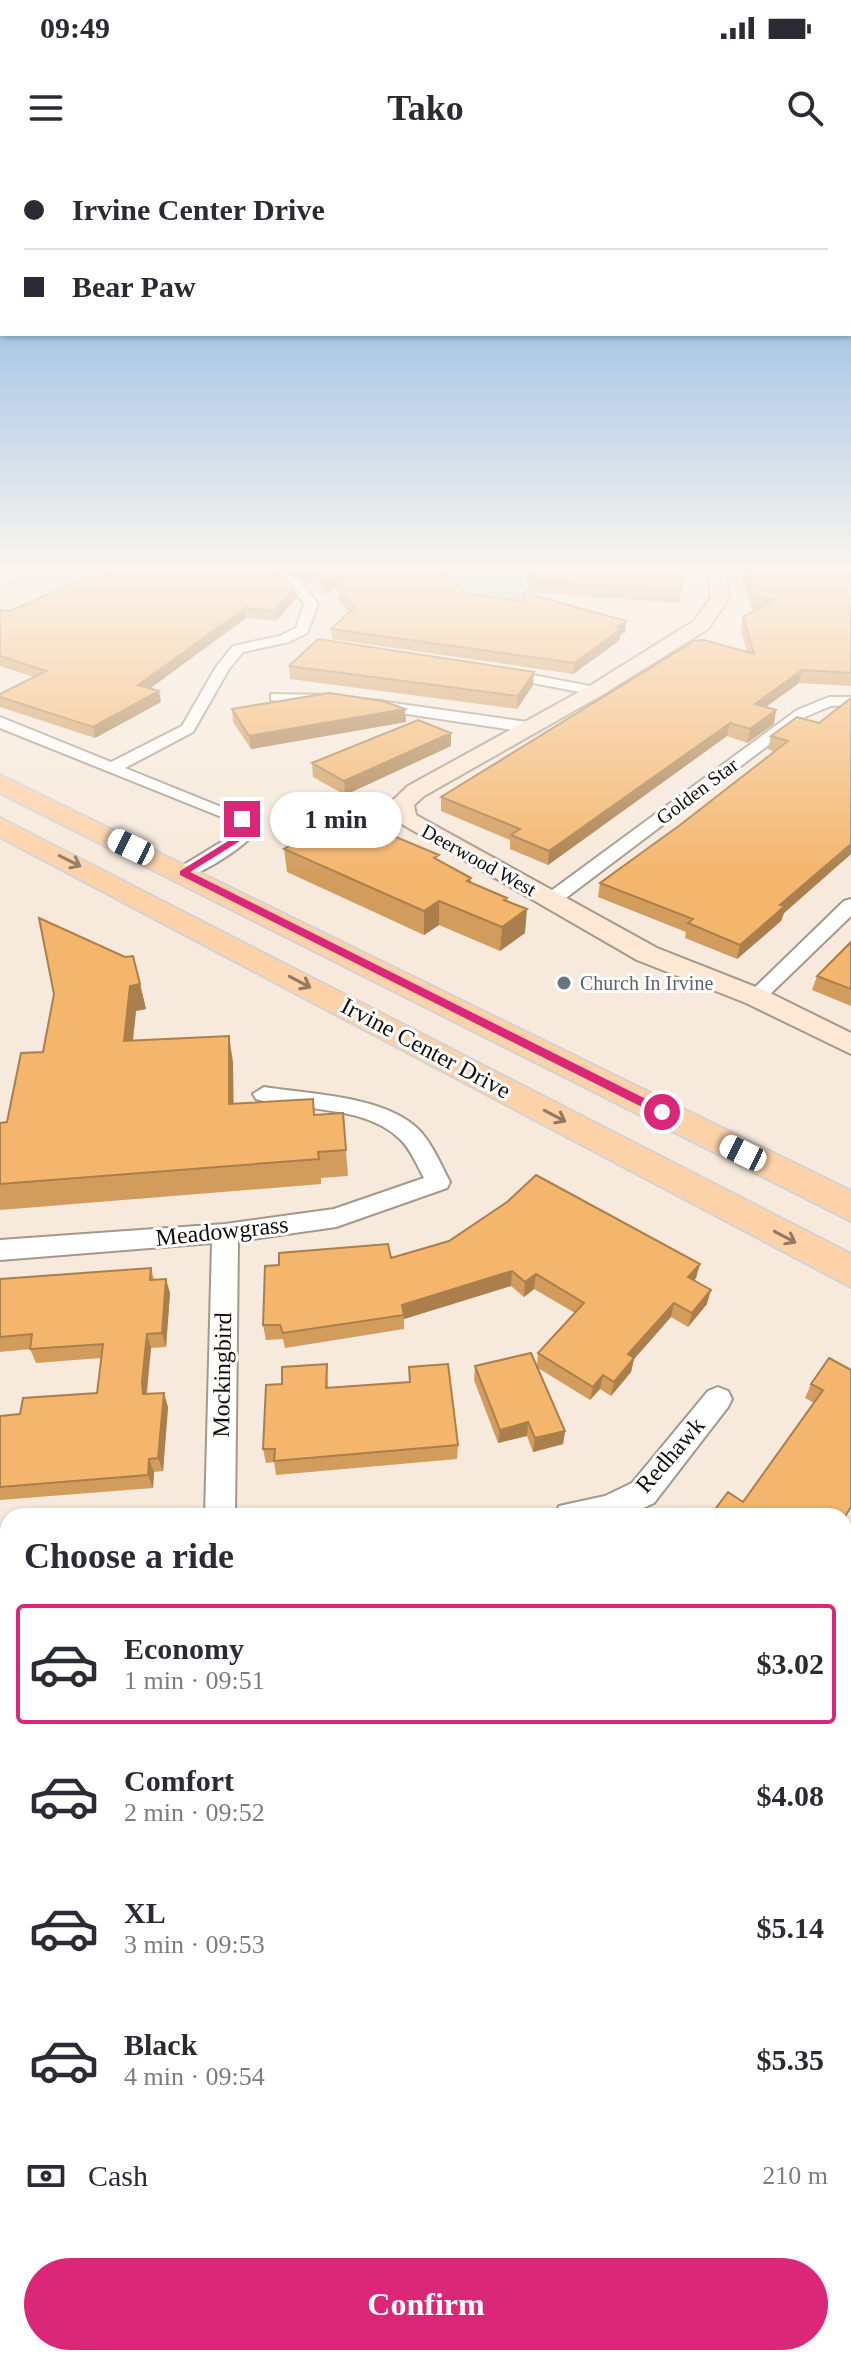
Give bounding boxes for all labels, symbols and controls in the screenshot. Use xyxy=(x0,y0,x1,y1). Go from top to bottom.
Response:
text: 09:49 xyxy=(40,11,110,44)
icon: menu xyxy=(24,86,68,130)
icon: search xyxy=(783,86,827,130)
text: Tako xyxy=(387,88,464,128)
text: Irvine Center Drive xyxy=(72,193,325,226)
text: Bear Paw xyxy=(72,270,196,303)
street label: Golden Star xyxy=(652,753,742,829)
callout: 1 min xyxy=(270,791,402,847)
route end xyxy=(224,801,260,837)
text: 1 min xyxy=(305,805,367,834)
street label: Deerwood West xyxy=(418,819,540,901)
car xyxy=(104,826,158,868)
one-way arrow xyxy=(57,854,81,870)
place label: Church In Irvine xyxy=(580,972,713,994)
one-way arrow xyxy=(288,974,312,990)
marker: Church In Irvine xyxy=(555,974,573,992)
street label: Irvine Center Drive xyxy=(337,992,515,1104)
route start xyxy=(644,1094,680,1130)
one-way arrow xyxy=(542,1109,566,1125)
car xyxy=(716,1132,770,1174)
street label: Meadowgrass xyxy=(154,1211,290,1251)
one-way arrow xyxy=(772,1230,796,1246)
street label: Mockingbird xyxy=(208,1312,236,1438)
street label: Redhawk xyxy=(630,1412,710,1498)
text: Choose a ride xyxy=(24,1536,234,1576)
icon: car xyxy=(28,1628,100,1700)
text: Economy xyxy=(124,1632,244,1665)
text: $3.02 xyxy=(757,1647,824,1680)
text: 1 min · 09:51 xyxy=(124,1666,265,1695)
icon: car xyxy=(28,1760,100,1832)
text: Comfort xyxy=(124,1764,234,1797)
text: $4.08 xyxy=(757,1779,824,1812)
text: 2 min · 09:52 xyxy=(124,1798,265,1827)
icon: car xyxy=(28,1892,100,1964)
text: XL xyxy=(124,1896,166,1929)
text: $5.14 xyxy=(757,1911,824,1944)
text: 3 min · 09:53 xyxy=(124,1930,265,1959)
icon: car xyxy=(28,2024,100,2096)
text: Black xyxy=(124,2028,197,2061)
text: $5.35 xyxy=(757,2043,824,2076)
text: 4 min · 09:54 xyxy=(124,2062,265,2091)
icon: cash xyxy=(24,2154,68,2198)
text: Cash xyxy=(88,2159,148,2192)
text: 210 m xyxy=(762,2161,828,2190)
button: Confirm xyxy=(24,2258,828,2350)

